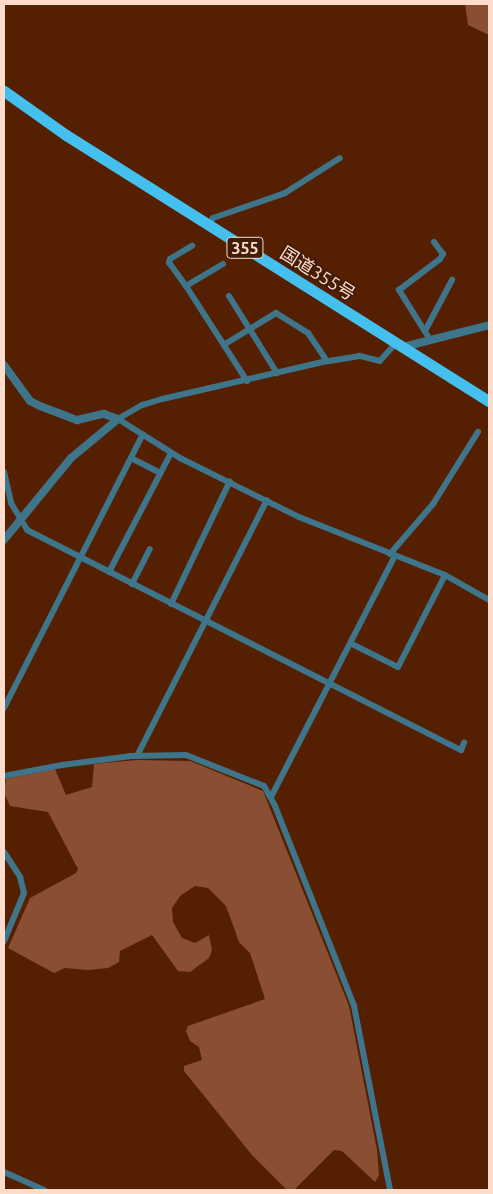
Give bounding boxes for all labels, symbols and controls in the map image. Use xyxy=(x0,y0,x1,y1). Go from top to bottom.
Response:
road number: 355 xyxy=(226,234,264,262)
street label: 国道355号 xyxy=(276,241,360,305)

